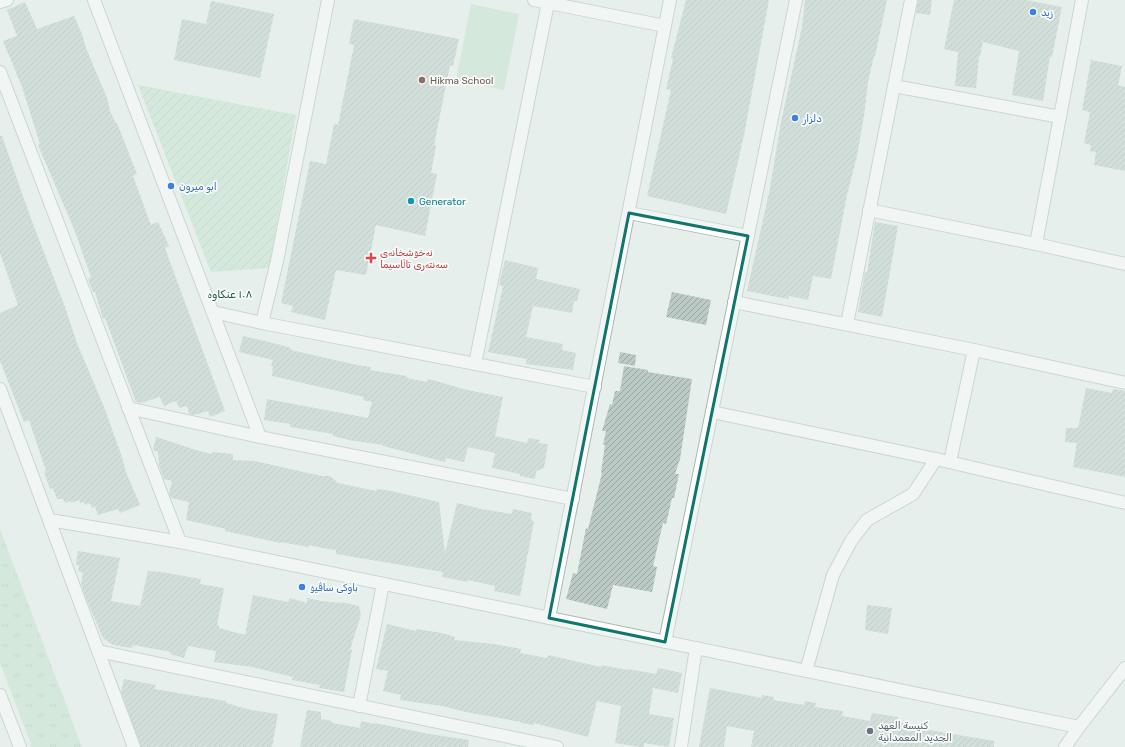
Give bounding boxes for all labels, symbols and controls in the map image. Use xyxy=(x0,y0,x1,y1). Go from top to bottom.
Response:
marker: زيد xyxy=(1028,7,1038,17)
place label: زيد xyxy=(1041,7,1053,19)
marker: Hikma School xyxy=(417,75,427,85)
place label: Hikma School xyxy=(430,75,493,87)
marker: دلزار xyxy=(790,113,800,123)
place label: دلزار xyxy=(802,113,822,125)
marker: ابو ميرون xyxy=(166,181,176,191)
place label: ابو ميرون xyxy=(179,181,217,193)
marker: Generator xyxy=(406,196,416,206)
place label: Generator xyxy=(419,196,466,208)
place label: نەخۆشخانەی سەنتەری تاڵاسیما xyxy=(380,247,448,271)
marker: نەخۆشخانەی سەنتەری تاڵاسیما xyxy=(365,252,377,264)
district label: ١٠٨ عنکاوە xyxy=(208,288,252,302)
marker: باوکی ساڤیۆ xyxy=(297,582,307,592)
place label: باوکی ساڤیۆ xyxy=(310,582,358,594)
place label: كنيسة العهد الجديد المعمدانية xyxy=(878,720,952,744)
marker: كنيسة العهد الجديد المعمدانية xyxy=(865,726,875,736)

